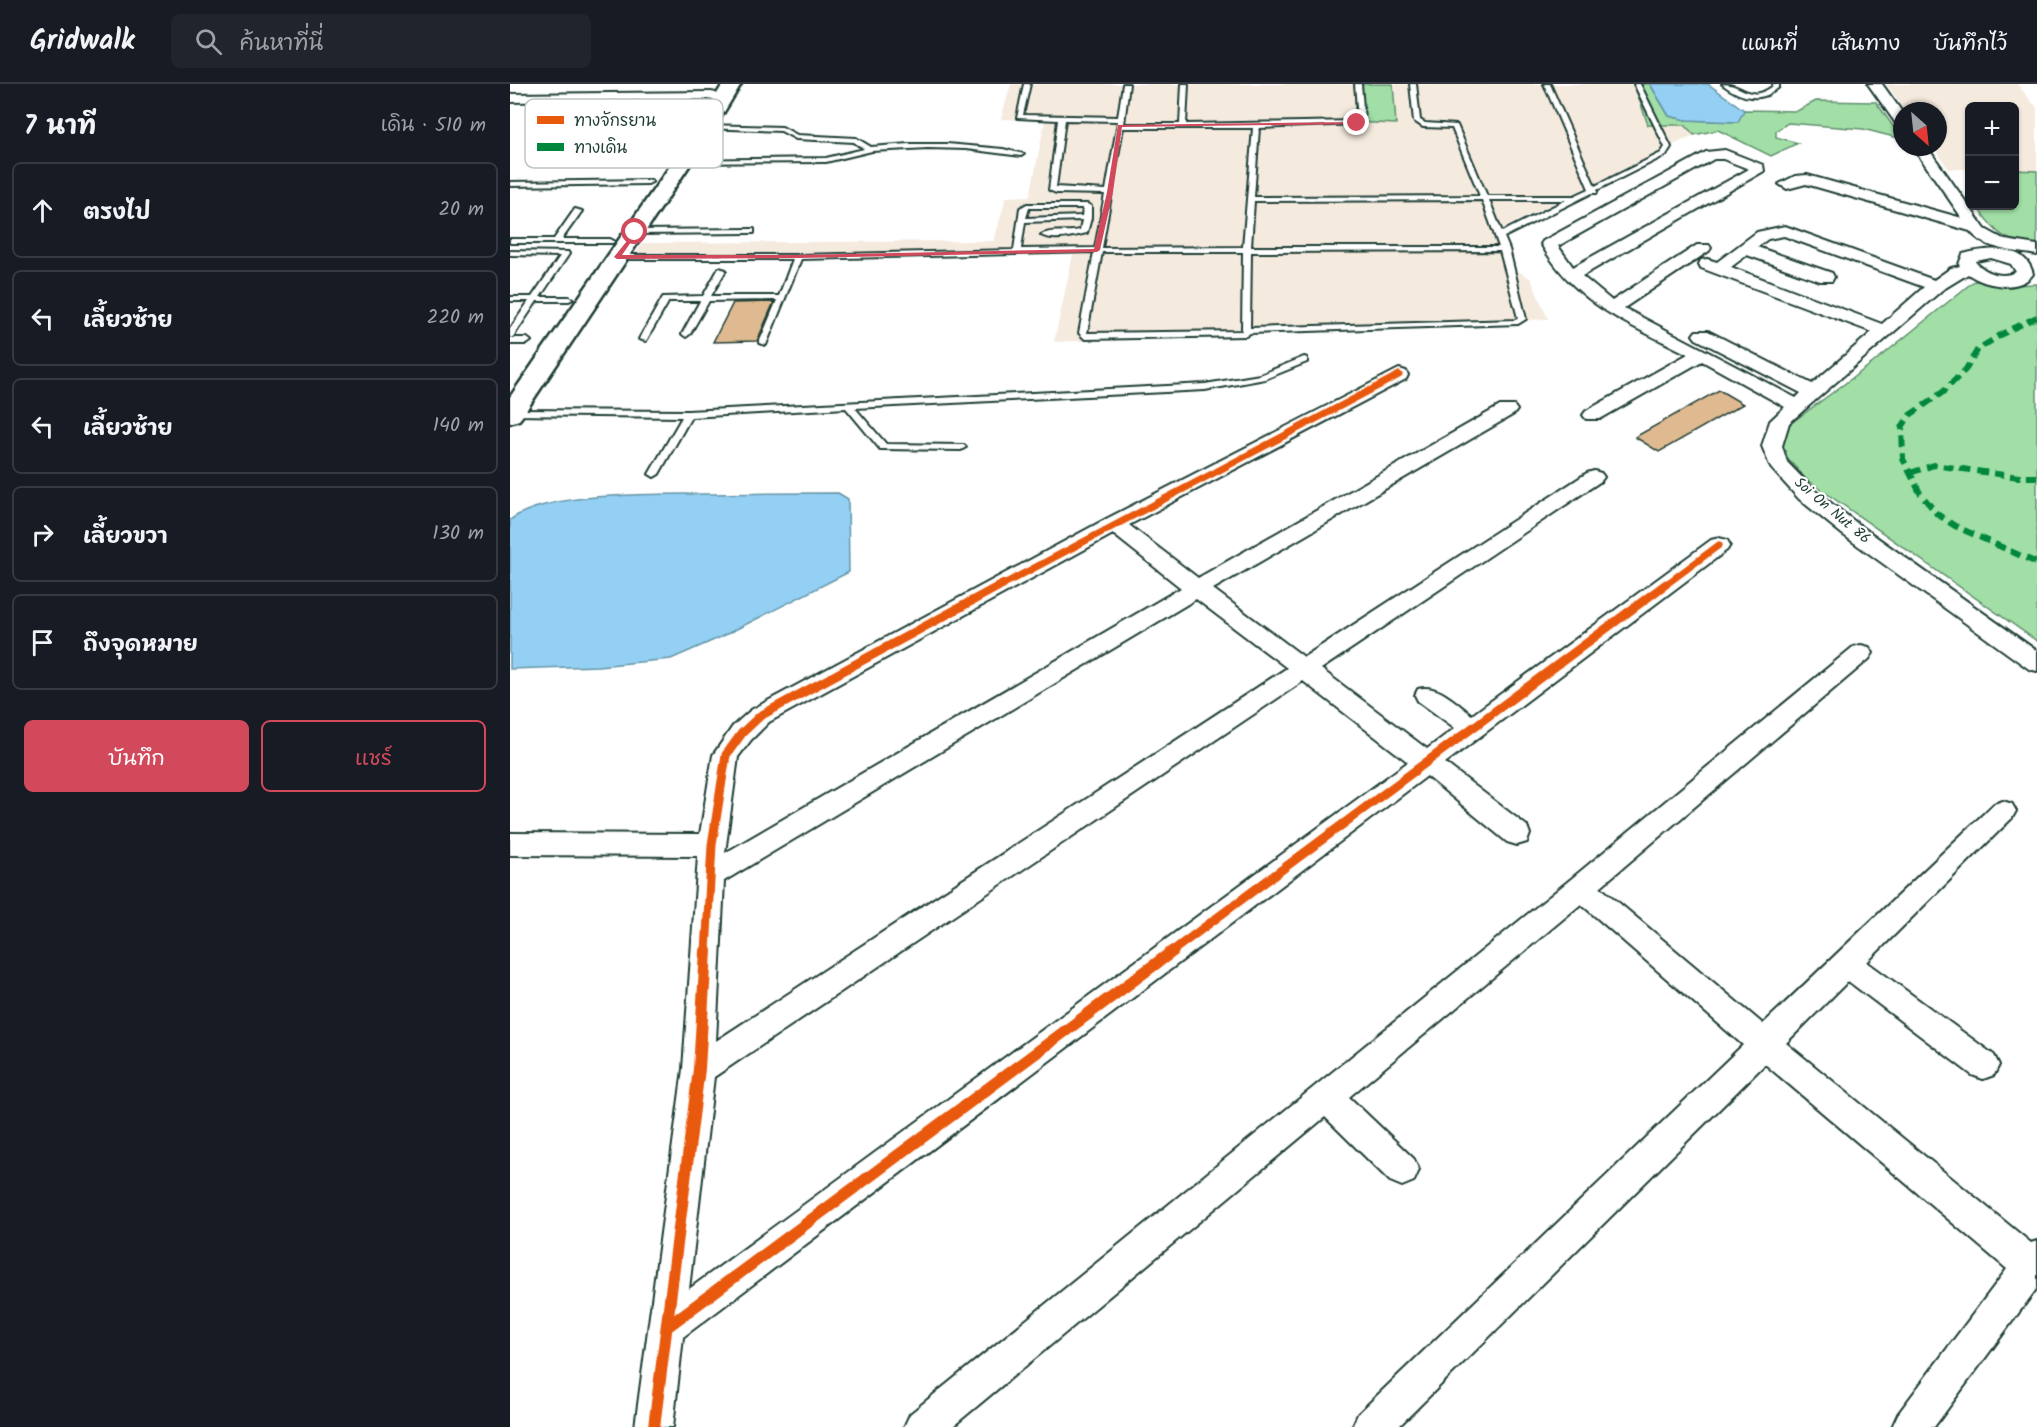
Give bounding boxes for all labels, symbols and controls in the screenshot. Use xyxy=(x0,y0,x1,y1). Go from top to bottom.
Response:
search box xyxy=(171,14,591,68)
text: Gridwalk xyxy=(30,19,135,64)
icon: search xyxy=(192,25,225,58)
text: ค้นหาที่นี่ xyxy=(240,27,323,62)
text: แผนที่ xyxy=(1741,28,1798,61)
text: เส้นทาง xyxy=(1831,28,1900,61)
text: บันทึกไว้ xyxy=(1933,28,2007,61)
legend xyxy=(525,99,723,168)
north arrow xyxy=(1893,102,1947,156)
map controls xyxy=(1965,102,2019,210)
button: + xyxy=(1965,102,2019,156)
text: 7 นาที xyxy=(24,106,96,148)
text: ทางจักรยาน xyxy=(574,109,657,134)
route end xyxy=(1343,109,1369,135)
text: เดิน · 510 m xyxy=(381,110,486,142)
text: ทางเดิน xyxy=(574,136,627,161)
button: − xyxy=(1965,156,2019,210)
icon: ahead xyxy=(26,194,59,227)
text: 20 m xyxy=(438,194,484,226)
text: ตรงไป xyxy=(83,196,151,231)
route start xyxy=(621,218,647,244)
icon: left xyxy=(26,302,59,335)
text: 220 m xyxy=(427,302,484,334)
text: เลี้ยวซ้าย xyxy=(83,304,173,339)
icon: left xyxy=(26,410,59,443)
text: 140 m xyxy=(433,410,484,442)
text: เลี้ยวซ้าย xyxy=(83,412,173,447)
street label: Soi On Nut 86 xyxy=(1788,472,1876,550)
icon: right xyxy=(26,518,59,551)
text: 130 m xyxy=(432,518,484,550)
text: เลี้ยวขวา xyxy=(83,520,167,555)
icon: arrive xyxy=(26,626,59,659)
text: ถึงจุดหมาย xyxy=(83,628,198,663)
button: บันทึก xyxy=(24,720,249,792)
button: แชร์ xyxy=(261,720,486,792)

